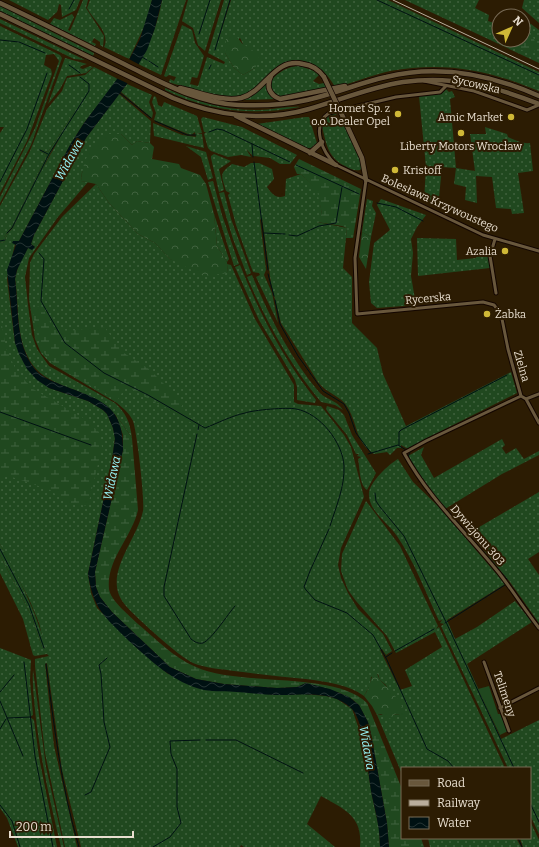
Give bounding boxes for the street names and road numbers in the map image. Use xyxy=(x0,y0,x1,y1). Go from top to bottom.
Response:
street label: Sycowska xyxy=(450,73,501,96)
street label: Bolesława Krzywoustego xyxy=(379,172,500,235)
street label: Rycerska xyxy=(405,290,451,307)
street label: Zielna xyxy=(511,349,532,383)
street label: Dywizjonu 303 xyxy=(448,502,507,568)
street label: Telimeny xyxy=(491,670,518,719)

